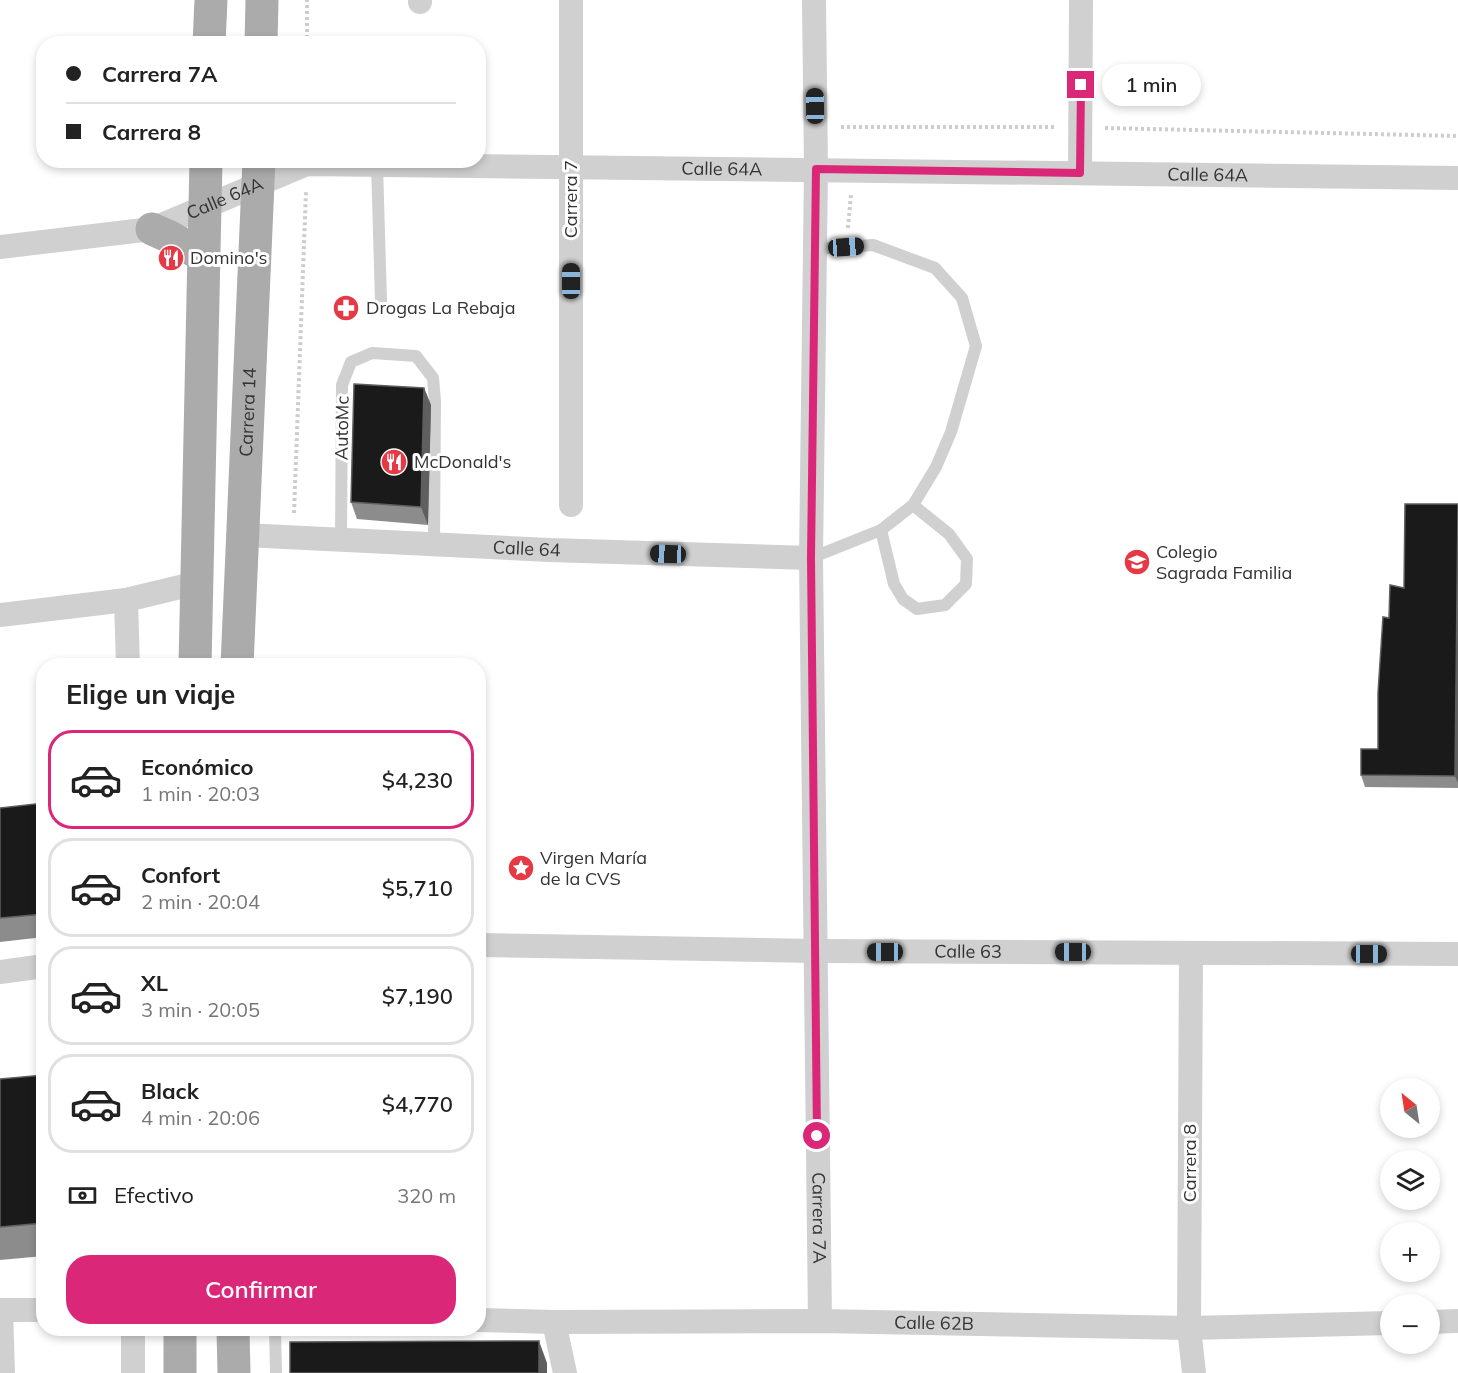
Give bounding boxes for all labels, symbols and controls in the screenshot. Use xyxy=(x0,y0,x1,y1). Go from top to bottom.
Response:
text: Carrera 7A xyxy=(102,60,217,88)
callout: 1 min xyxy=(1102,64,1201,106)
route end xyxy=(1067,71,1094,98)
text: 1 min xyxy=(1126,72,1177,97)
car xyxy=(806,88,824,124)
text: Carrera 8 xyxy=(102,118,201,146)
street label: Calle 64A xyxy=(681,157,762,181)
street label: Carrera 7 xyxy=(559,160,582,238)
street label: Calle 64A xyxy=(1167,162,1248,186)
street label: Calle 64A xyxy=(183,172,266,224)
car xyxy=(827,237,865,257)
restaurant icon: Domino's xyxy=(156,243,186,273)
place label: Domino's xyxy=(190,246,268,269)
car xyxy=(562,263,580,299)
pharmacy icon: Drogas La Rebaja xyxy=(331,293,361,323)
place label: Drogas La Rebaja xyxy=(366,296,515,319)
street label: Carrera 14 xyxy=(234,367,261,457)
street label: AutoMc xyxy=(329,395,354,460)
restaurant icon: McDonald's xyxy=(379,447,409,477)
place label: McDonald's xyxy=(414,450,511,473)
street label: Calle 64 xyxy=(492,535,561,561)
place label: Colegio Sagrada Familia xyxy=(1156,540,1292,584)
car xyxy=(650,544,686,564)
school or university icon: Colegio Sagrada Familia xyxy=(1122,547,1152,577)
text: Elige un viaje xyxy=(66,677,235,711)
icon: car xyxy=(69,753,123,807)
text: Económico xyxy=(141,753,254,781)
text: $4,230 xyxy=(382,766,453,794)
text: 1 min · 20:03 xyxy=(141,781,260,806)
place label: Virgen María de la CVS xyxy=(540,846,647,890)
place icon: Virgen María de la CVS xyxy=(506,853,536,883)
icon: car xyxy=(69,861,123,915)
text: Confort xyxy=(141,861,220,889)
text: $5,710 xyxy=(382,874,453,902)
text: 2 min · 20:04 xyxy=(141,889,260,914)
street label: Calle 63 xyxy=(934,940,1002,963)
car xyxy=(867,943,903,961)
car xyxy=(1055,943,1091,961)
car xyxy=(1351,945,1387,963)
icon: car xyxy=(69,969,123,1023)
text: XL xyxy=(141,969,168,997)
text: $7,190 xyxy=(382,982,453,1010)
text: 3 min · 20:05 xyxy=(141,997,260,1022)
icon: car xyxy=(69,1077,123,1131)
text: Black xyxy=(141,1077,199,1105)
north arrow xyxy=(1380,1078,1440,1138)
map controls xyxy=(1380,1078,1440,1354)
text: $4,770 xyxy=(382,1090,453,1118)
text: 4 min · 20:06 xyxy=(141,1105,260,1130)
route start xyxy=(803,1122,830,1149)
street label: Carrera 8 xyxy=(1178,1124,1201,1202)
button: layers xyxy=(1380,1150,1440,1210)
street label: Carrera 7A xyxy=(807,1172,831,1264)
icon: cash xyxy=(66,1179,99,1212)
text: Efectivo xyxy=(114,1181,194,1209)
text: 320 m xyxy=(397,1183,456,1208)
button: + xyxy=(1380,1222,1440,1282)
button: Confirmar xyxy=(66,1255,456,1324)
button: − xyxy=(1380,1294,1440,1354)
street label: Calle 62B xyxy=(894,1310,974,1335)

